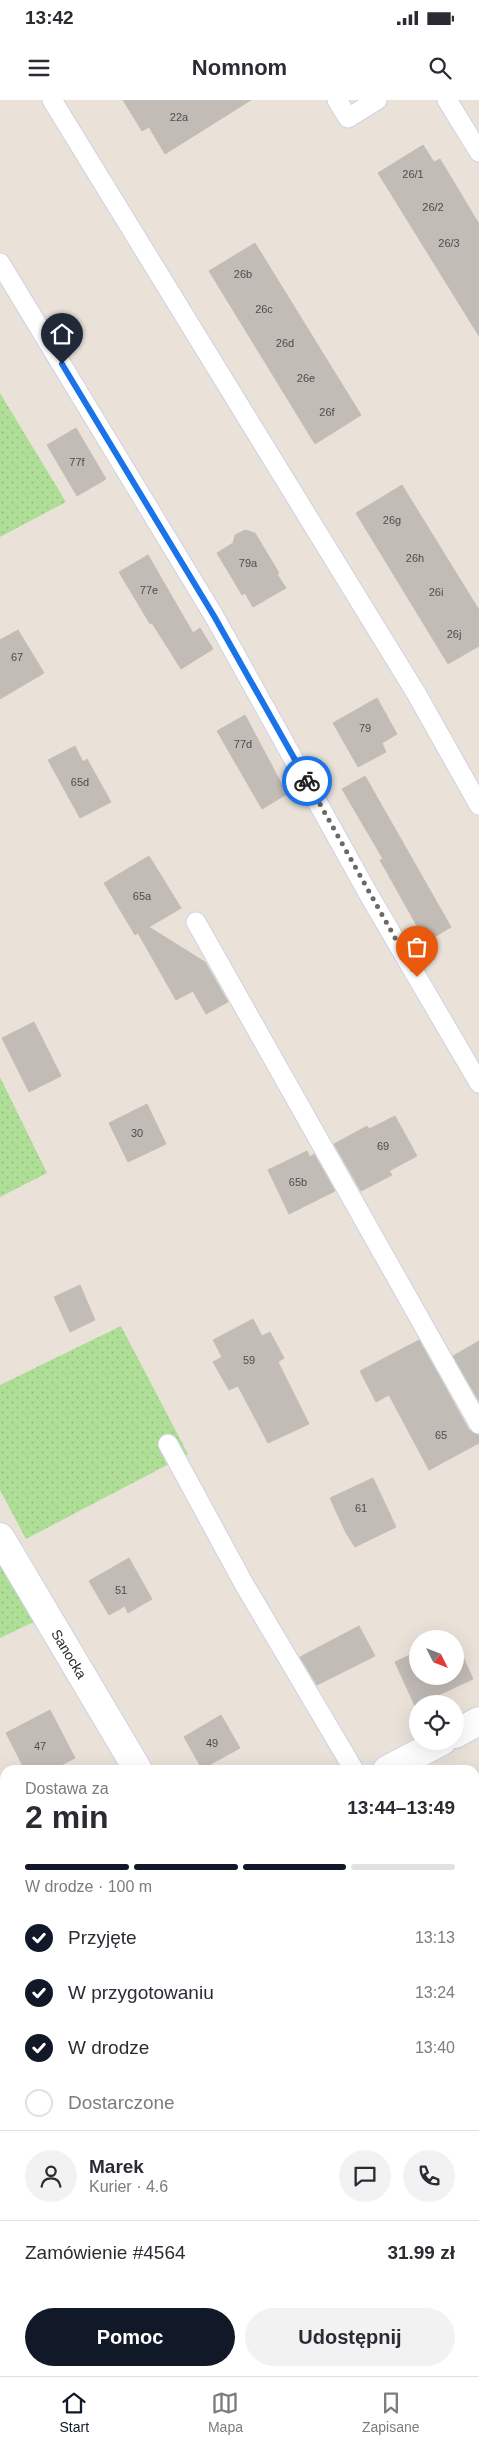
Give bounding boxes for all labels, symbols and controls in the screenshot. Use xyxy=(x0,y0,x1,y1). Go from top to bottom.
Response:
text: 13:42 xyxy=(25,7,74,28)
icon: menu xyxy=(25,54,53,82)
icon: search xyxy=(426,54,454,82)
text: Nomnom xyxy=(192,55,287,80)
house number: 22a xyxy=(170,111,189,123)
house number: 26/1 xyxy=(402,168,424,180)
house number: 26/2 xyxy=(422,201,444,213)
house number: 26/3 xyxy=(438,237,460,249)
house number: 26b xyxy=(234,268,252,280)
house number: 26c xyxy=(255,303,273,315)
pin xyxy=(41,313,83,364)
icon: home xyxy=(48,320,76,348)
house number: 26d xyxy=(276,337,294,349)
house number: 26e xyxy=(297,372,315,384)
house number: 26f xyxy=(319,406,336,418)
house number: 77f xyxy=(69,456,86,468)
house number: 26g xyxy=(383,514,401,526)
house number: 26h xyxy=(406,552,424,564)
house number: 79a xyxy=(239,557,258,569)
house number: 77e xyxy=(140,584,158,596)
house number: 26i xyxy=(429,586,443,598)
house number: 26j xyxy=(447,628,461,640)
house number: 67 xyxy=(11,651,23,663)
house number: 79 xyxy=(359,722,371,734)
house number: 77d xyxy=(234,738,252,750)
courier xyxy=(282,756,332,806)
icon: bike xyxy=(293,767,321,795)
house number: 65d xyxy=(71,776,89,788)
house number: 65a xyxy=(133,890,152,902)
pin xyxy=(396,926,438,977)
icon: bag xyxy=(403,933,431,961)
house number: 30 xyxy=(131,1127,143,1139)
house number: 69 xyxy=(377,1140,389,1152)
house number: 65b xyxy=(289,1176,307,1188)
house number: 59 xyxy=(243,1354,255,1366)
house number: 65 xyxy=(435,1429,447,1441)
house number: 61 xyxy=(355,1502,367,1514)
house number: 51 xyxy=(115,1584,127,1596)
street label: Sanocka xyxy=(48,1627,90,1682)
north arrow xyxy=(409,1630,464,1685)
map controls xyxy=(409,1630,464,1750)
button: locate xyxy=(409,1695,464,1750)
house number: 49 xyxy=(206,1737,218,1749)
house number: 47 xyxy=(34,1740,46,1752)
text: Dostawa za xyxy=(25,1780,109,1797)
text: 13:44–13:49 xyxy=(347,1797,455,1818)
text: 2 min xyxy=(25,1799,109,1835)
text: W drodze · 100 m xyxy=(25,1878,152,1895)
icon: check xyxy=(25,1924,53,1952)
text: Przyjęte xyxy=(68,1927,137,1948)
text: 13:13 xyxy=(415,1929,455,1946)
icon: check xyxy=(25,1979,53,2007)
text: W przygotowaniu xyxy=(68,1982,214,2003)
text: 13:24 xyxy=(415,1984,455,2001)
icon: check xyxy=(25,2034,53,2062)
text: W drodze xyxy=(68,2037,149,2058)
text: 13:40 xyxy=(415,2039,455,2056)
text: Dostarczone xyxy=(68,2092,175,2113)
button: person xyxy=(25,2150,77,2202)
button: chat xyxy=(339,2150,391,2202)
button: phone xyxy=(403,2150,455,2202)
text: Marek xyxy=(89,2156,144,2177)
text: Kurier · 4.6 xyxy=(89,2178,168,2195)
text: Zamówienie #4564 xyxy=(25,2242,186,2263)
text: 31.99 zł xyxy=(387,2242,455,2263)
button: Pomoc xyxy=(25,2308,235,2366)
button: Udostępnij xyxy=(245,2308,455,2366)
tab: Start xyxy=(59,2389,89,2435)
tab: Mapa xyxy=(208,2389,243,2435)
tab: Zapisane xyxy=(362,2389,420,2435)

